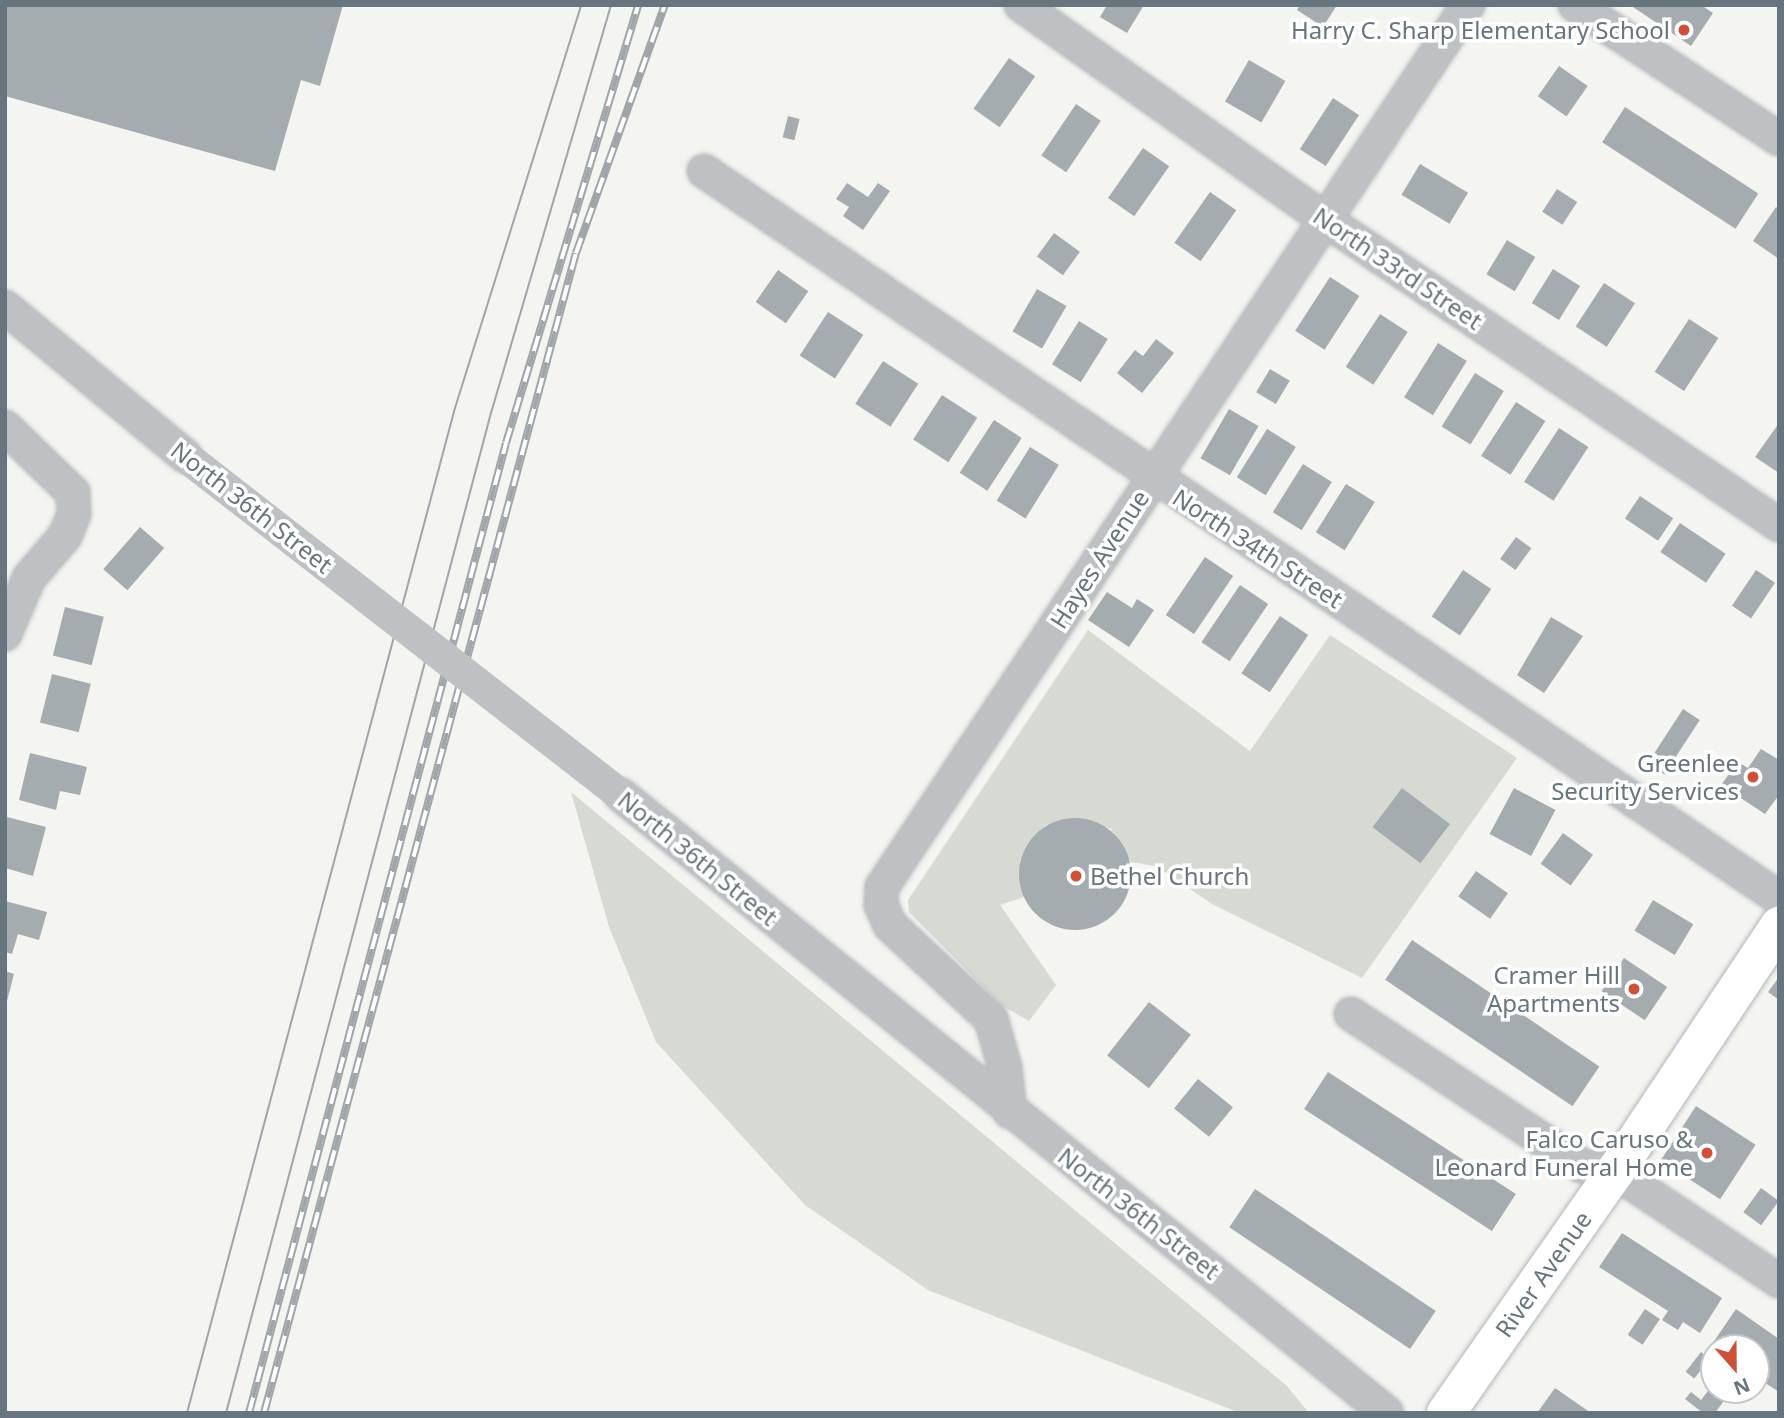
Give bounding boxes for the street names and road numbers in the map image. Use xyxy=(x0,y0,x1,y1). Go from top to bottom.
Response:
street label: North 33rd Street xyxy=(1308,201,1488,335)
street label: North 36th Street xyxy=(166,435,338,579)
street label: North 34th Street xyxy=(1168,482,1348,614)
street label: Hayes Avenue xyxy=(1044,484,1154,634)
street label: North 36th Street xyxy=(613,785,783,931)
street label: North 36th Street xyxy=(1053,1141,1225,1285)
street label: River Avenue xyxy=(1489,1205,1597,1343)

